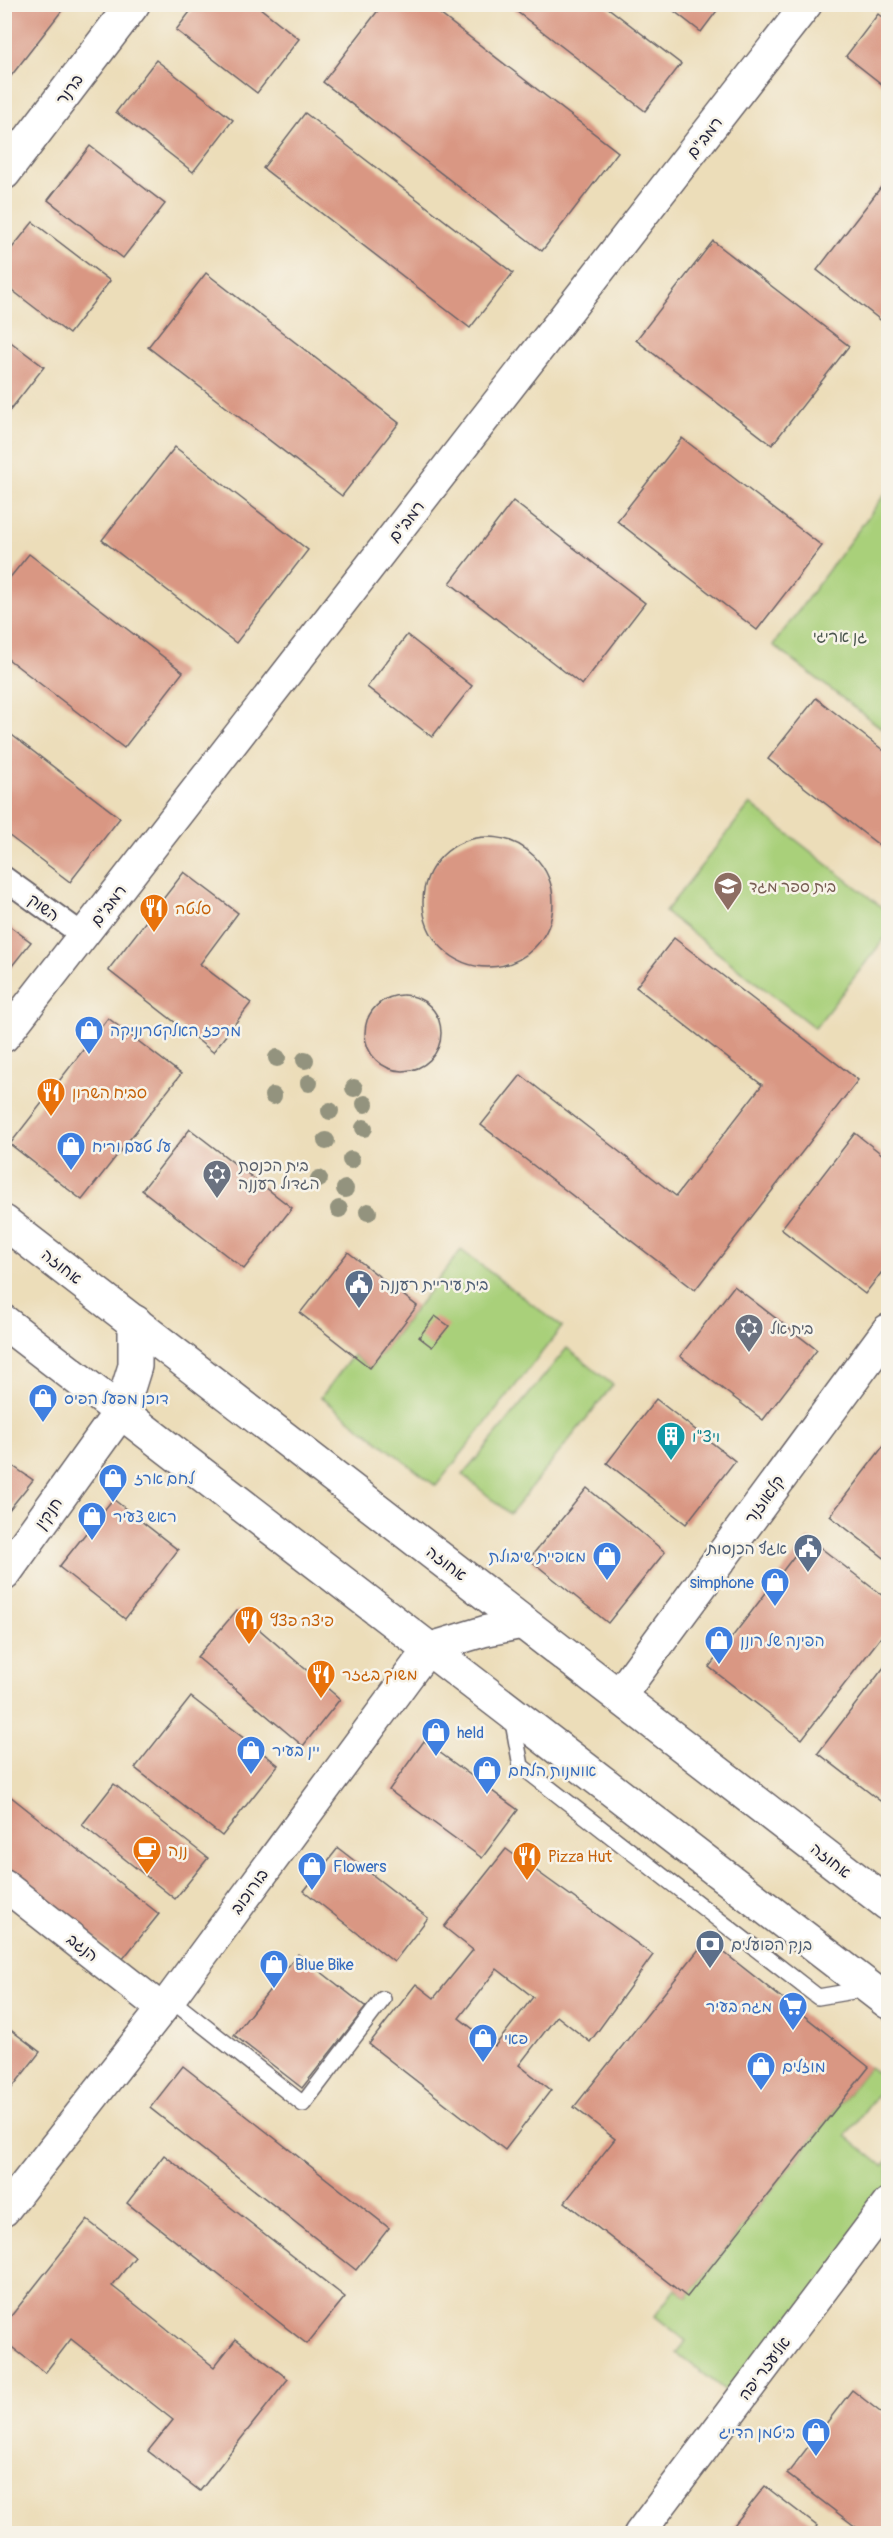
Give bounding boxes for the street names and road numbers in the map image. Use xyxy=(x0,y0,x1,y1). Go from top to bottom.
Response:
street label: ברנר xyxy=(52,70,88,109)
street label: רמב"ם xyxy=(682,113,727,162)
street label: רמב"ם xyxy=(384,497,429,546)
street label: רמב"ם xyxy=(86,881,131,930)
street label: השוק xyxy=(24,890,63,926)
street label: אחוזה xyxy=(37,1245,86,1289)
street label: קלאוזנר xyxy=(741,1472,789,1528)
street label: חנקין xyxy=(31,1494,67,1533)
street label: אחוזה xyxy=(422,1542,471,1586)
street label: אחוזה xyxy=(806,1839,855,1883)
street label: בורוכוב xyxy=(227,1865,273,1918)
street label: הנגב xyxy=(63,1929,102,1966)
street label: אליעזר יפה xyxy=(734,2333,795,2404)

